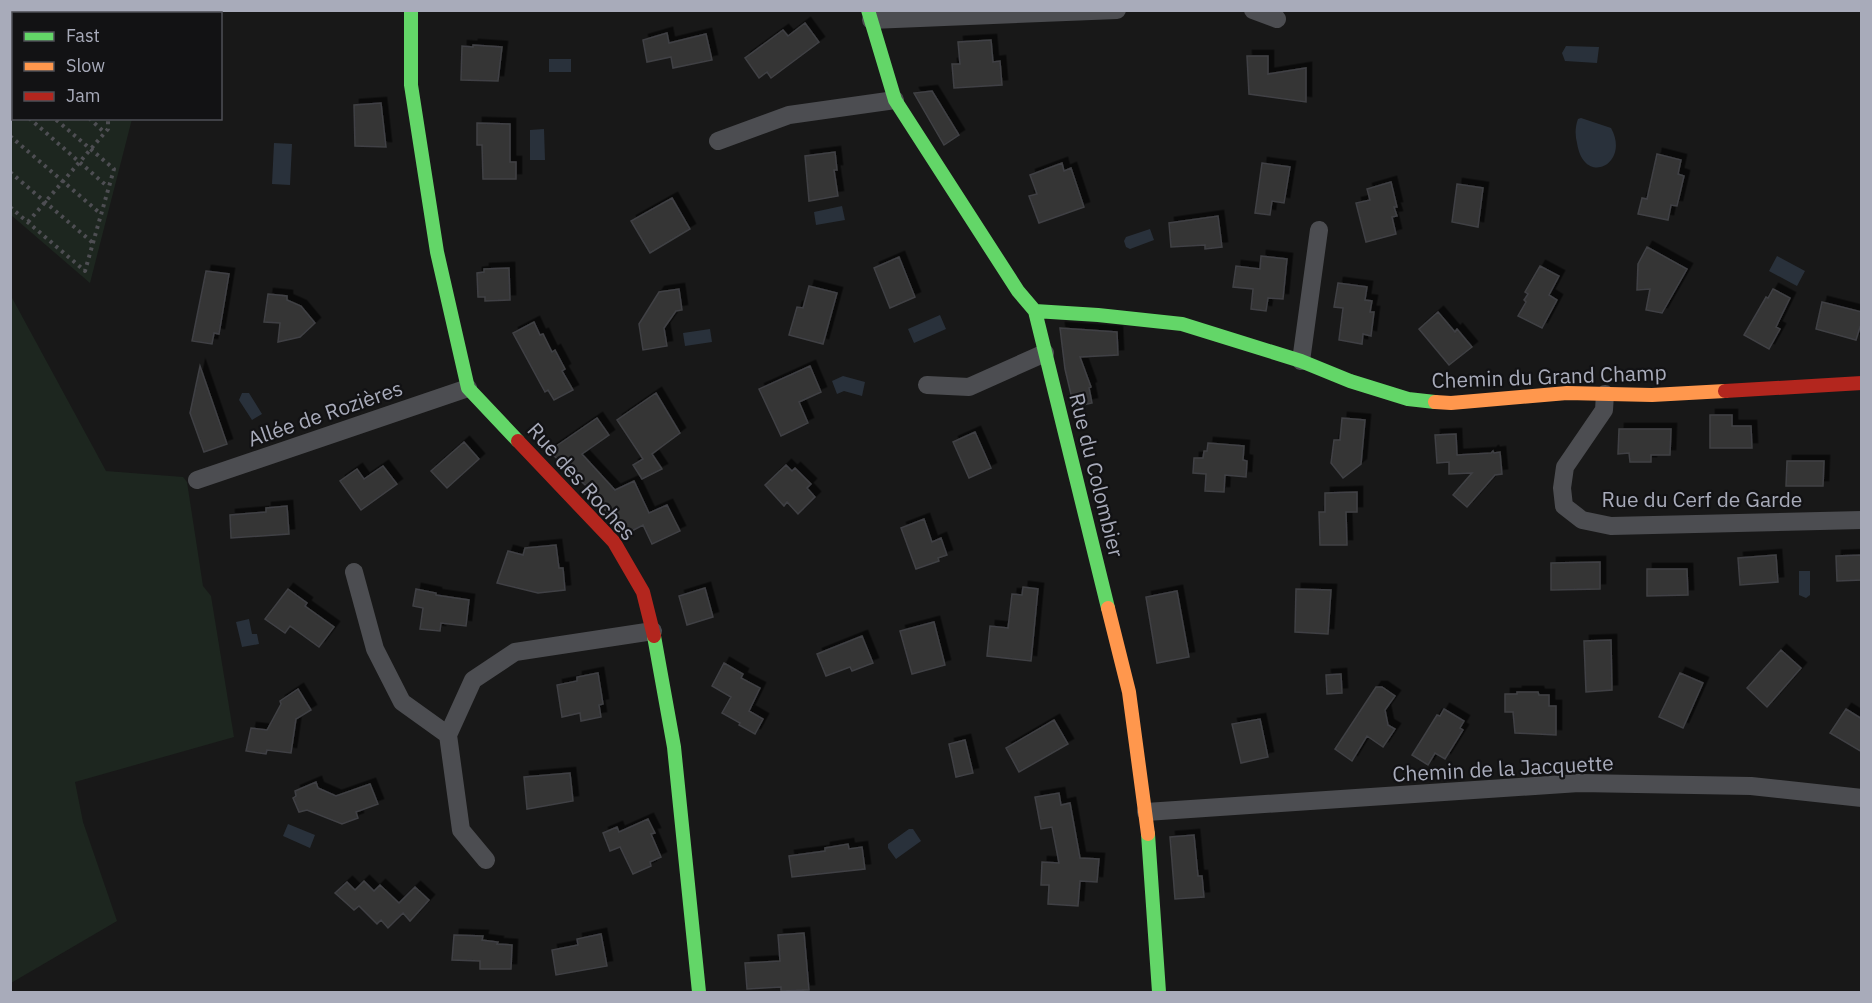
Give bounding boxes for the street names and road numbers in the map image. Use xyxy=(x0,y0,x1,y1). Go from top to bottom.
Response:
street label: Chemin du Grand Champ xyxy=(1431,358,1667,394)
street label: Allée de Rozières xyxy=(244,373,406,453)
street label: Rue du Colombier xyxy=(1063,390,1131,560)
street label: Rue des Roches xyxy=(521,416,643,546)
street label: Rue du Cerf de Garde xyxy=(1602,485,1802,513)
street label: Chemin de la Jacquette xyxy=(1392,748,1614,788)

